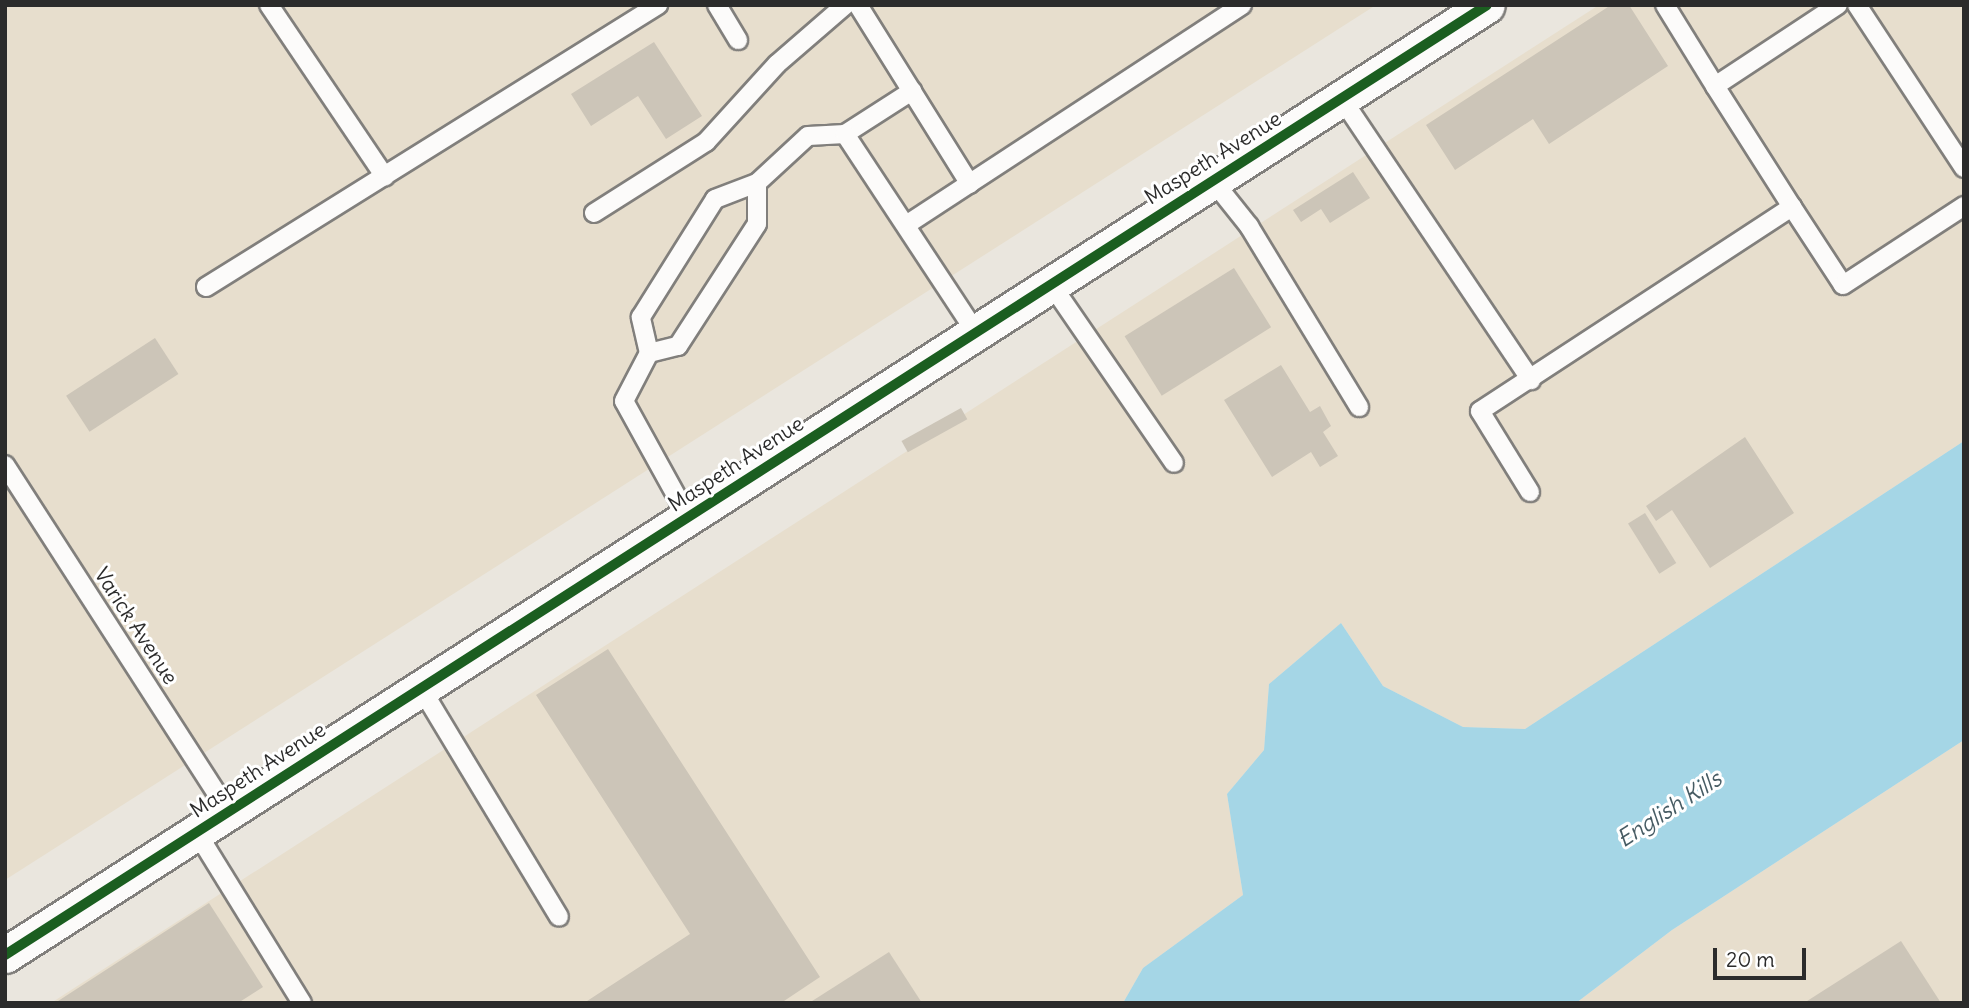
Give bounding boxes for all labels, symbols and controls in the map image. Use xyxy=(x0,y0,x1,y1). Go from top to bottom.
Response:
street label: Maspeth Avenue xyxy=(1140,106,1286,210)
street label: Maspeth Avenue xyxy=(664,411,808,517)
street label: Varick Avenue xyxy=(89,563,183,689)
street label: Maspeth Avenue xyxy=(186,717,330,823)
water label: English Kills xyxy=(1612,765,1726,853)
scale bar xyxy=(1717,934,1810,978)
text: 20 m xyxy=(1726,946,1775,973)

